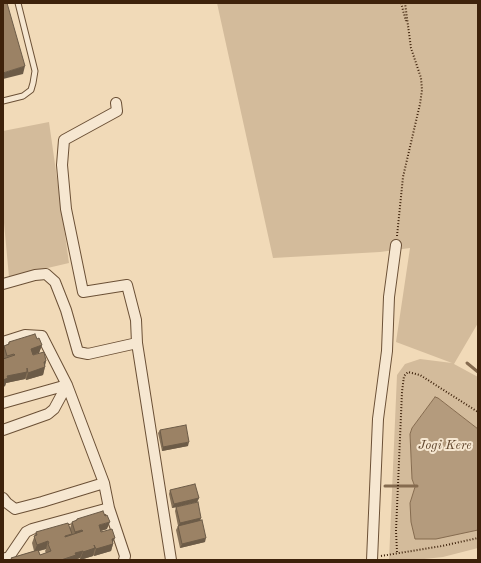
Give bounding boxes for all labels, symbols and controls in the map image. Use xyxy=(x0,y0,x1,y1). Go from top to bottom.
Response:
water label: Jogi Kere xyxy=(418,438,472,454)

